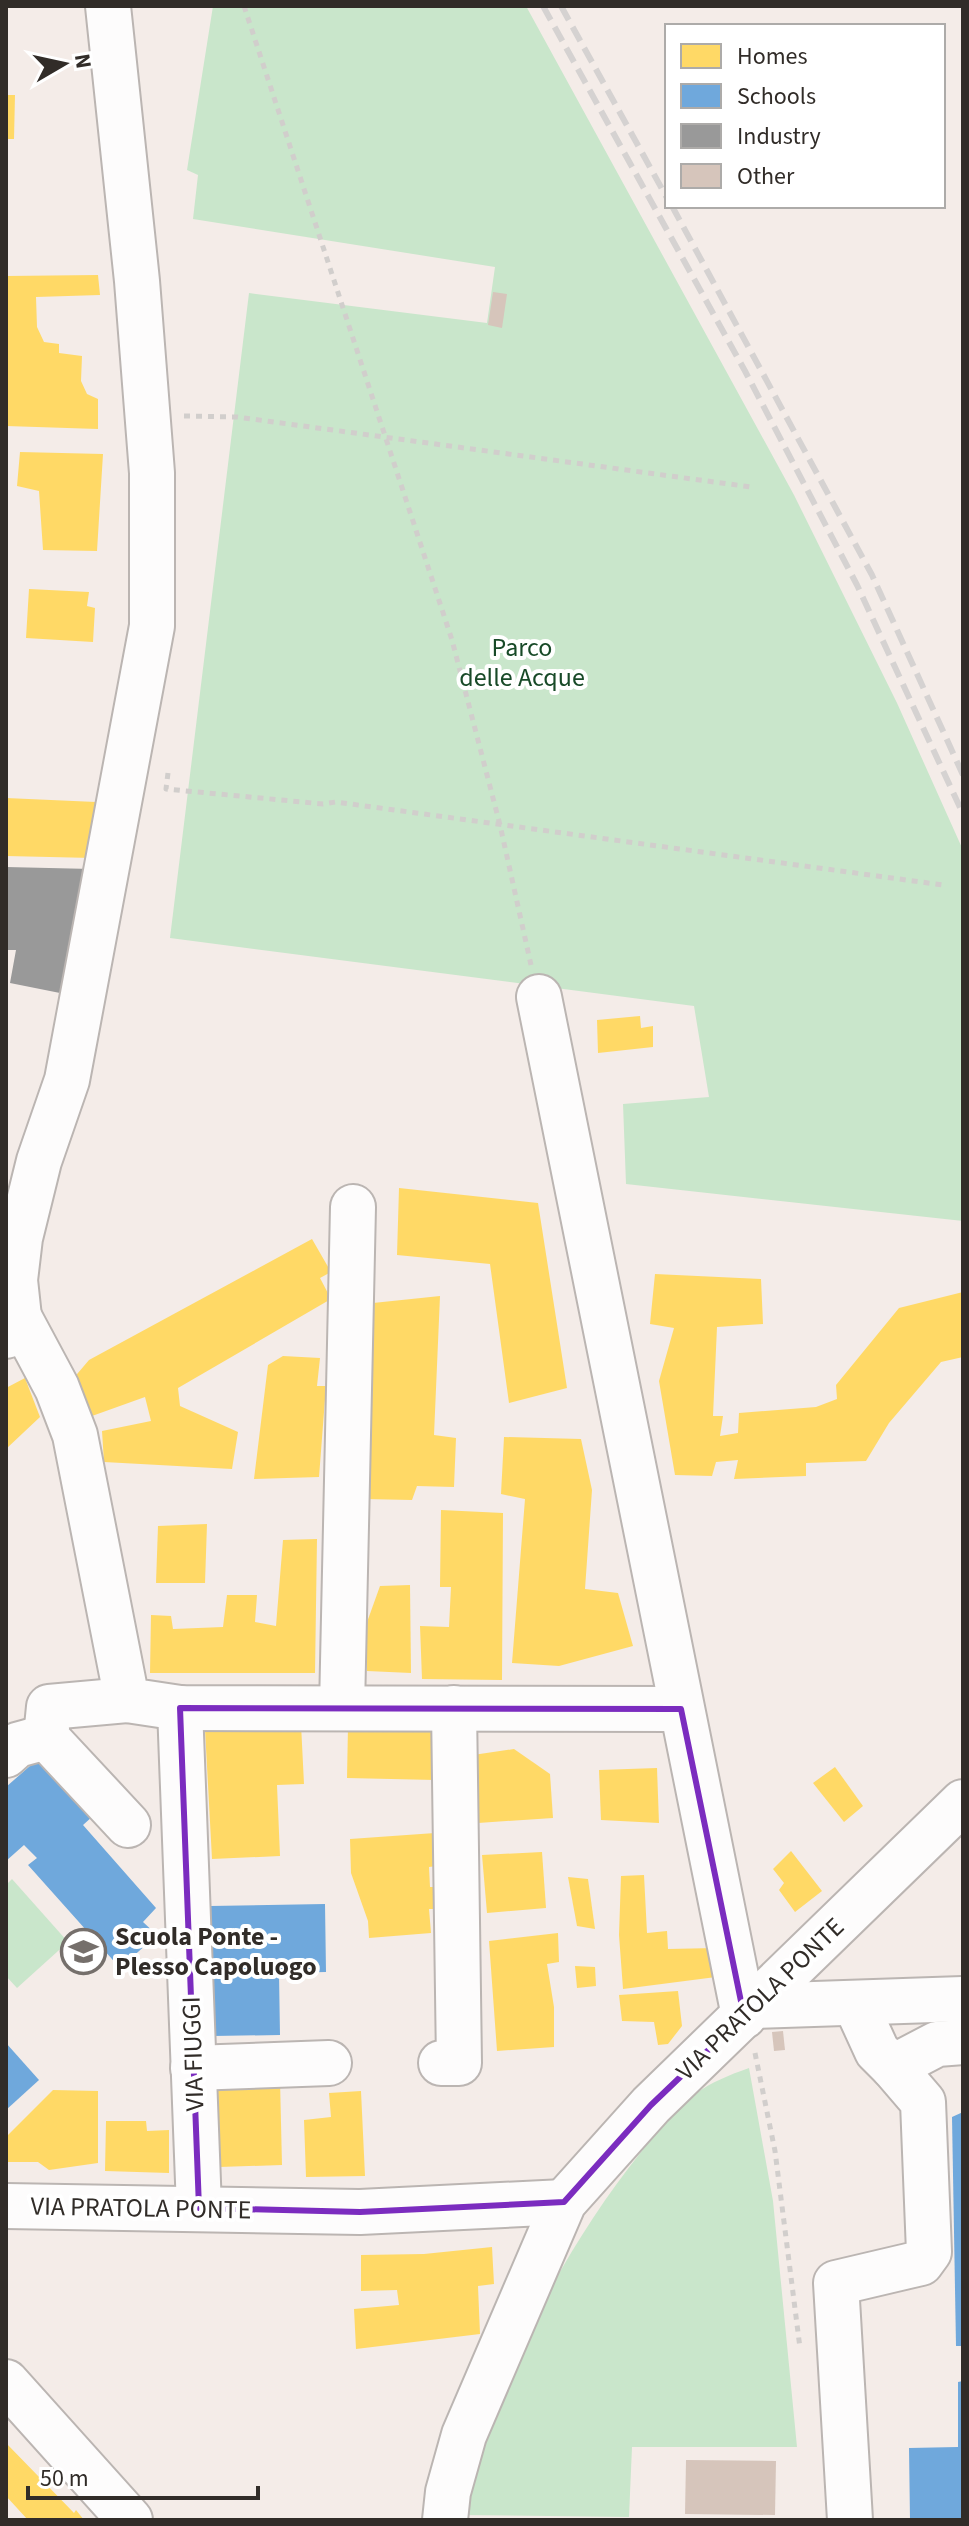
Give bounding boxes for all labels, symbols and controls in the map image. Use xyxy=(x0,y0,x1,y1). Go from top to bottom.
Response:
north arrow xyxy=(24,24,104,104)
legend xyxy=(665,24,945,208)
text: Homes xyxy=(737,39,808,74)
text: N xyxy=(66,51,100,71)
text: Schools xyxy=(737,79,816,114)
text: Industry xyxy=(737,119,821,154)
text: Other xyxy=(737,159,795,194)
park label: Parco delle Acque xyxy=(459,629,585,696)
street label: VIA PRATOLA PONTE xyxy=(668,1909,852,2089)
place label: Scuola Ponte - Plesso Capoluogo xyxy=(115,1918,317,1985)
school or university icon: Scuola Ponte - Plesso Capoluogo xyxy=(60,1927,108,1975)
street label: VIA FIUGGI xyxy=(173,1996,213,2112)
street label: VIA PRATOLA PONTE xyxy=(30,2188,252,2228)
scale bar xyxy=(28,2450,258,2500)
text: 50 m xyxy=(40,2461,89,2496)

